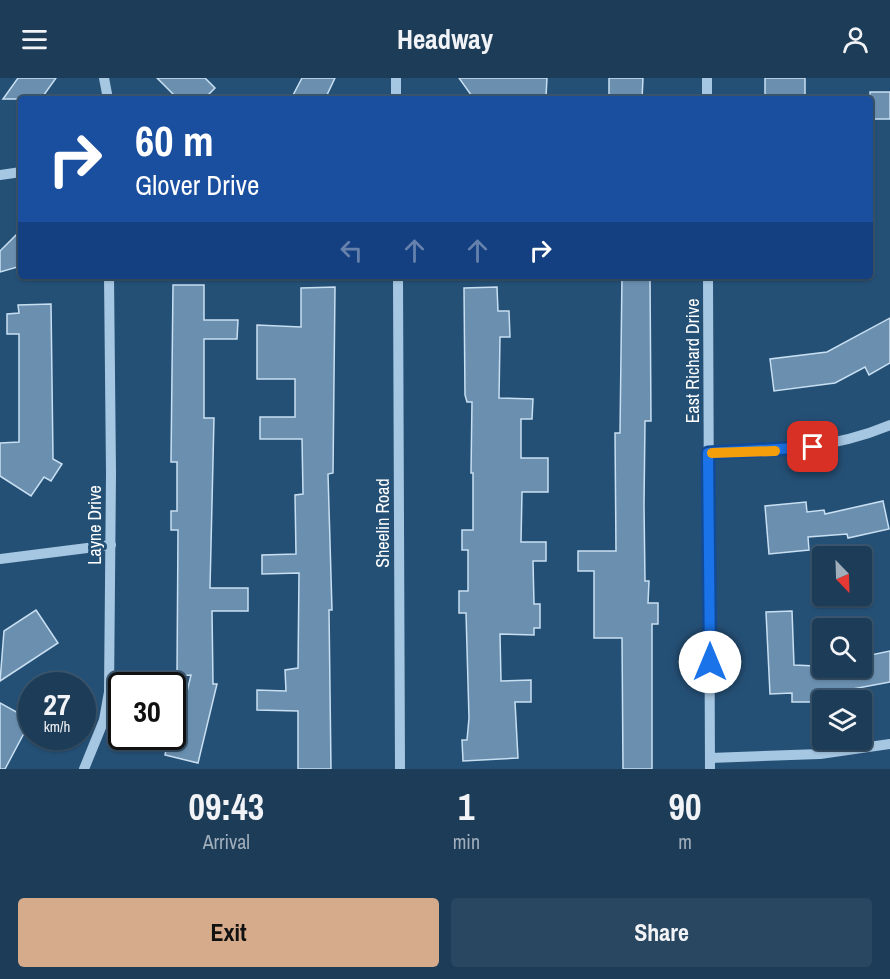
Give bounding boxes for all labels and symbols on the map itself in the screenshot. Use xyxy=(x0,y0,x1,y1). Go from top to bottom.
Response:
street label: East Richard Drive xyxy=(680,299,705,423)
pin xyxy=(787,421,838,472)
street label: Sheelin Road xyxy=(370,478,395,568)
street label: Layne Drive xyxy=(82,485,107,565)
north arrow xyxy=(812,546,872,606)
position arrow xyxy=(678,630,742,694)
speed limit sign: 30 xyxy=(108,672,186,750)

